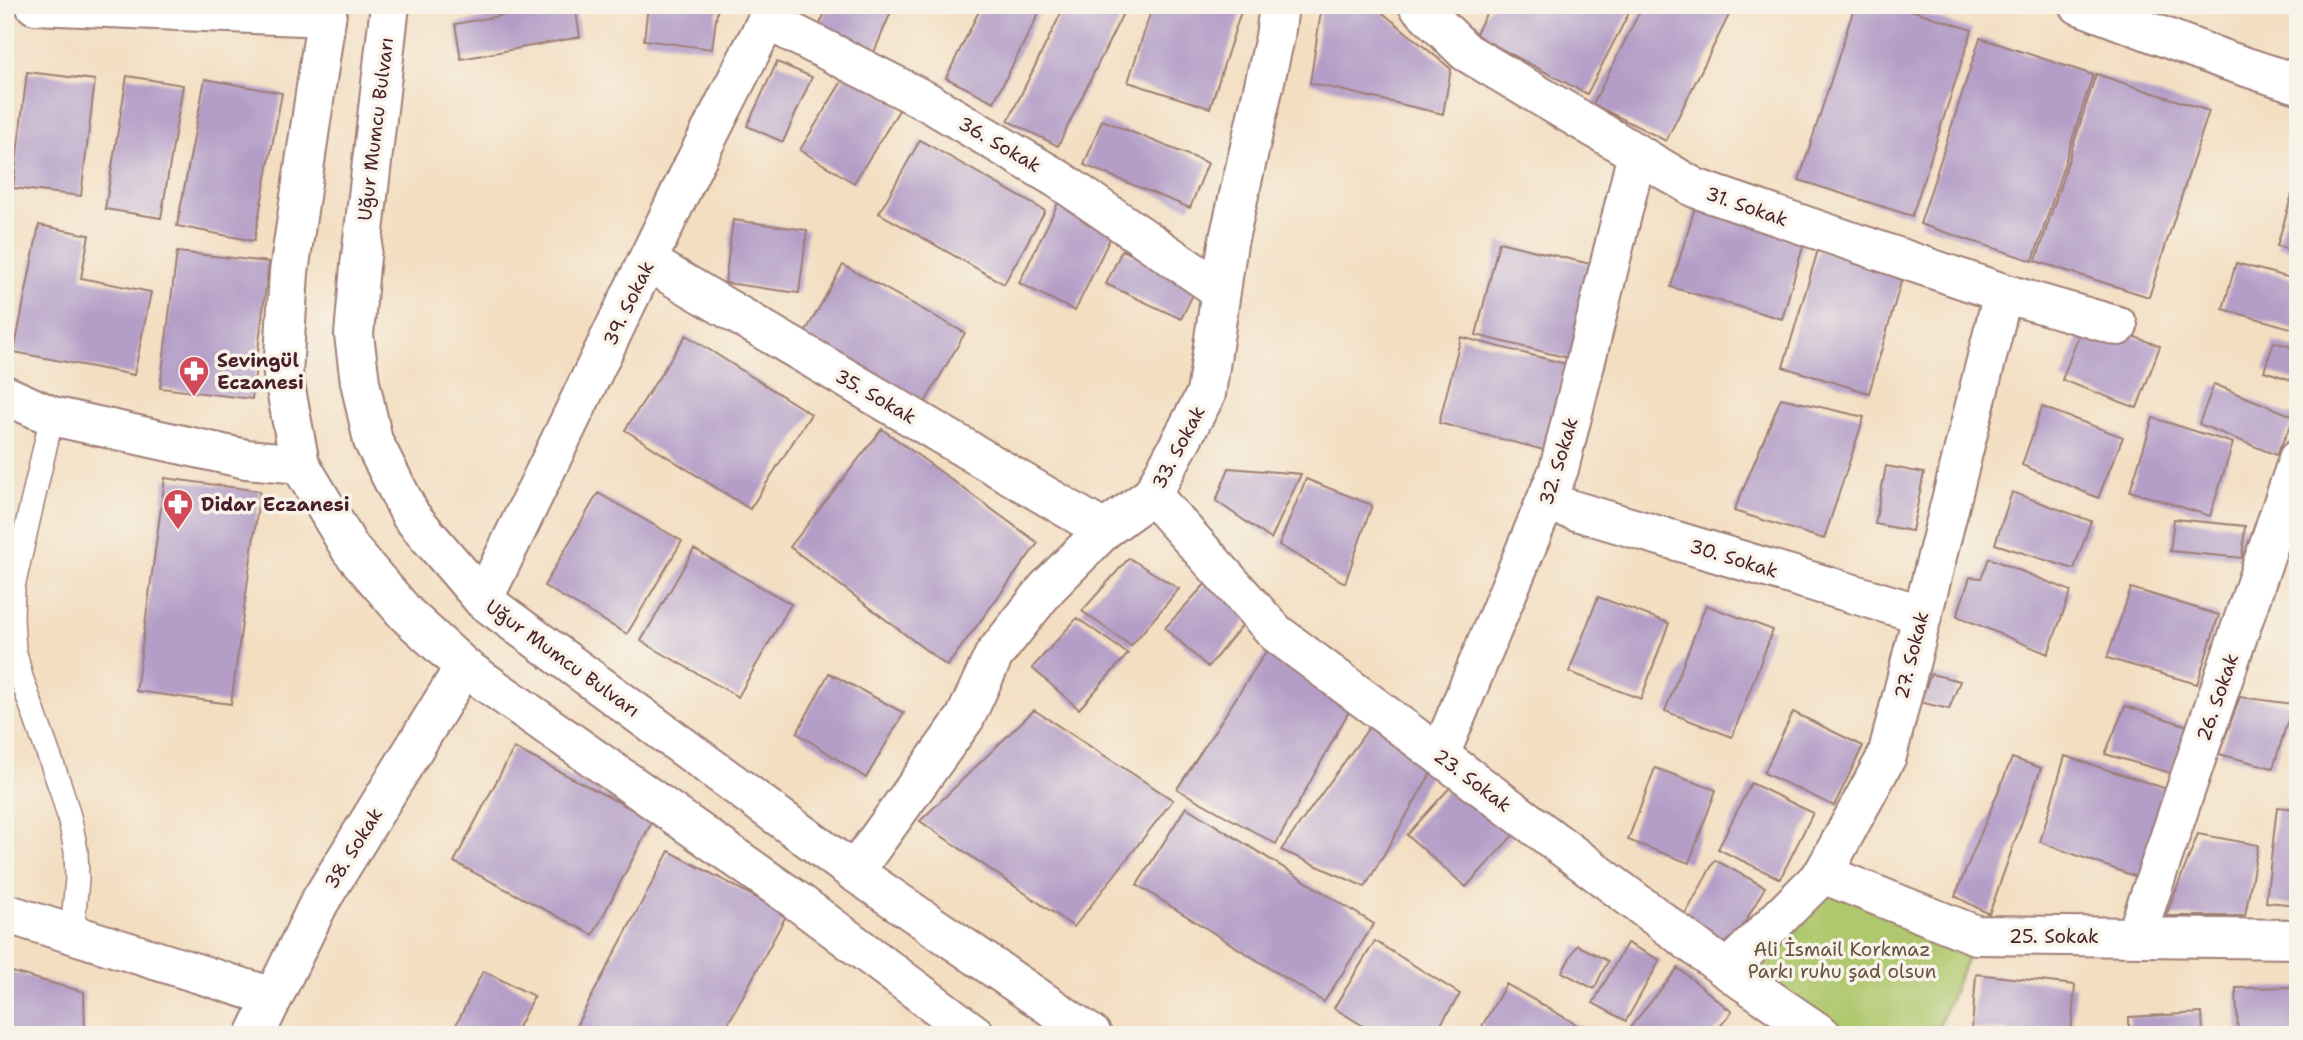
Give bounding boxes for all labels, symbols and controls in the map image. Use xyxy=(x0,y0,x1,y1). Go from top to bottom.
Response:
street label: Uğur Mumcu Bulvarı xyxy=(352,36,399,222)
street label: 36. Sokak xyxy=(954,111,1046,178)
street label: 31. Sokak xyxy=(1703,181,1791,232)
street label: 39. Sokak xyxy=(597,257,660,350)
place label: Sevingül Eczanesi xyxy=(217,348,304,395)
pharmacy icon: Sevingül Eczanesi xyxy=(177,354,211,398)
street label: 35. Sokak xyxy=(831,363,921,430)
street label: 33. Sokak xyxy=(1146,401,1211,493)
street label: 32. Sokak xyxy=(1533,414,1584,508)
pharmacy icon: Didar Eczanesi xyxy=(161,487,195,531)
place label: Didar Eczanesi xyxy=(201,492,350,517)
street label: 30. Sokak xyxy=(1687,533,1781,584)
street label: Uğur Mumcu Bulvarı xyxy=(481,594,645,723)
street label: 27. Sokak xyxy=(1889,609,1934,701)
street label: 26. Sokak xyxy=(2191,650,2244,744)
street label: 23. Sokak xyxy=(1429,743,1517,818)
street label: 38. Sokak xyxy=(319,803,388,894)
street label: 25. Sokak xyxy=(2009,924,2099,949)
park label: Ali İsmail Korkmaz Parkı ruhu şad olsun xyxy=(1748,937,1936,984)

